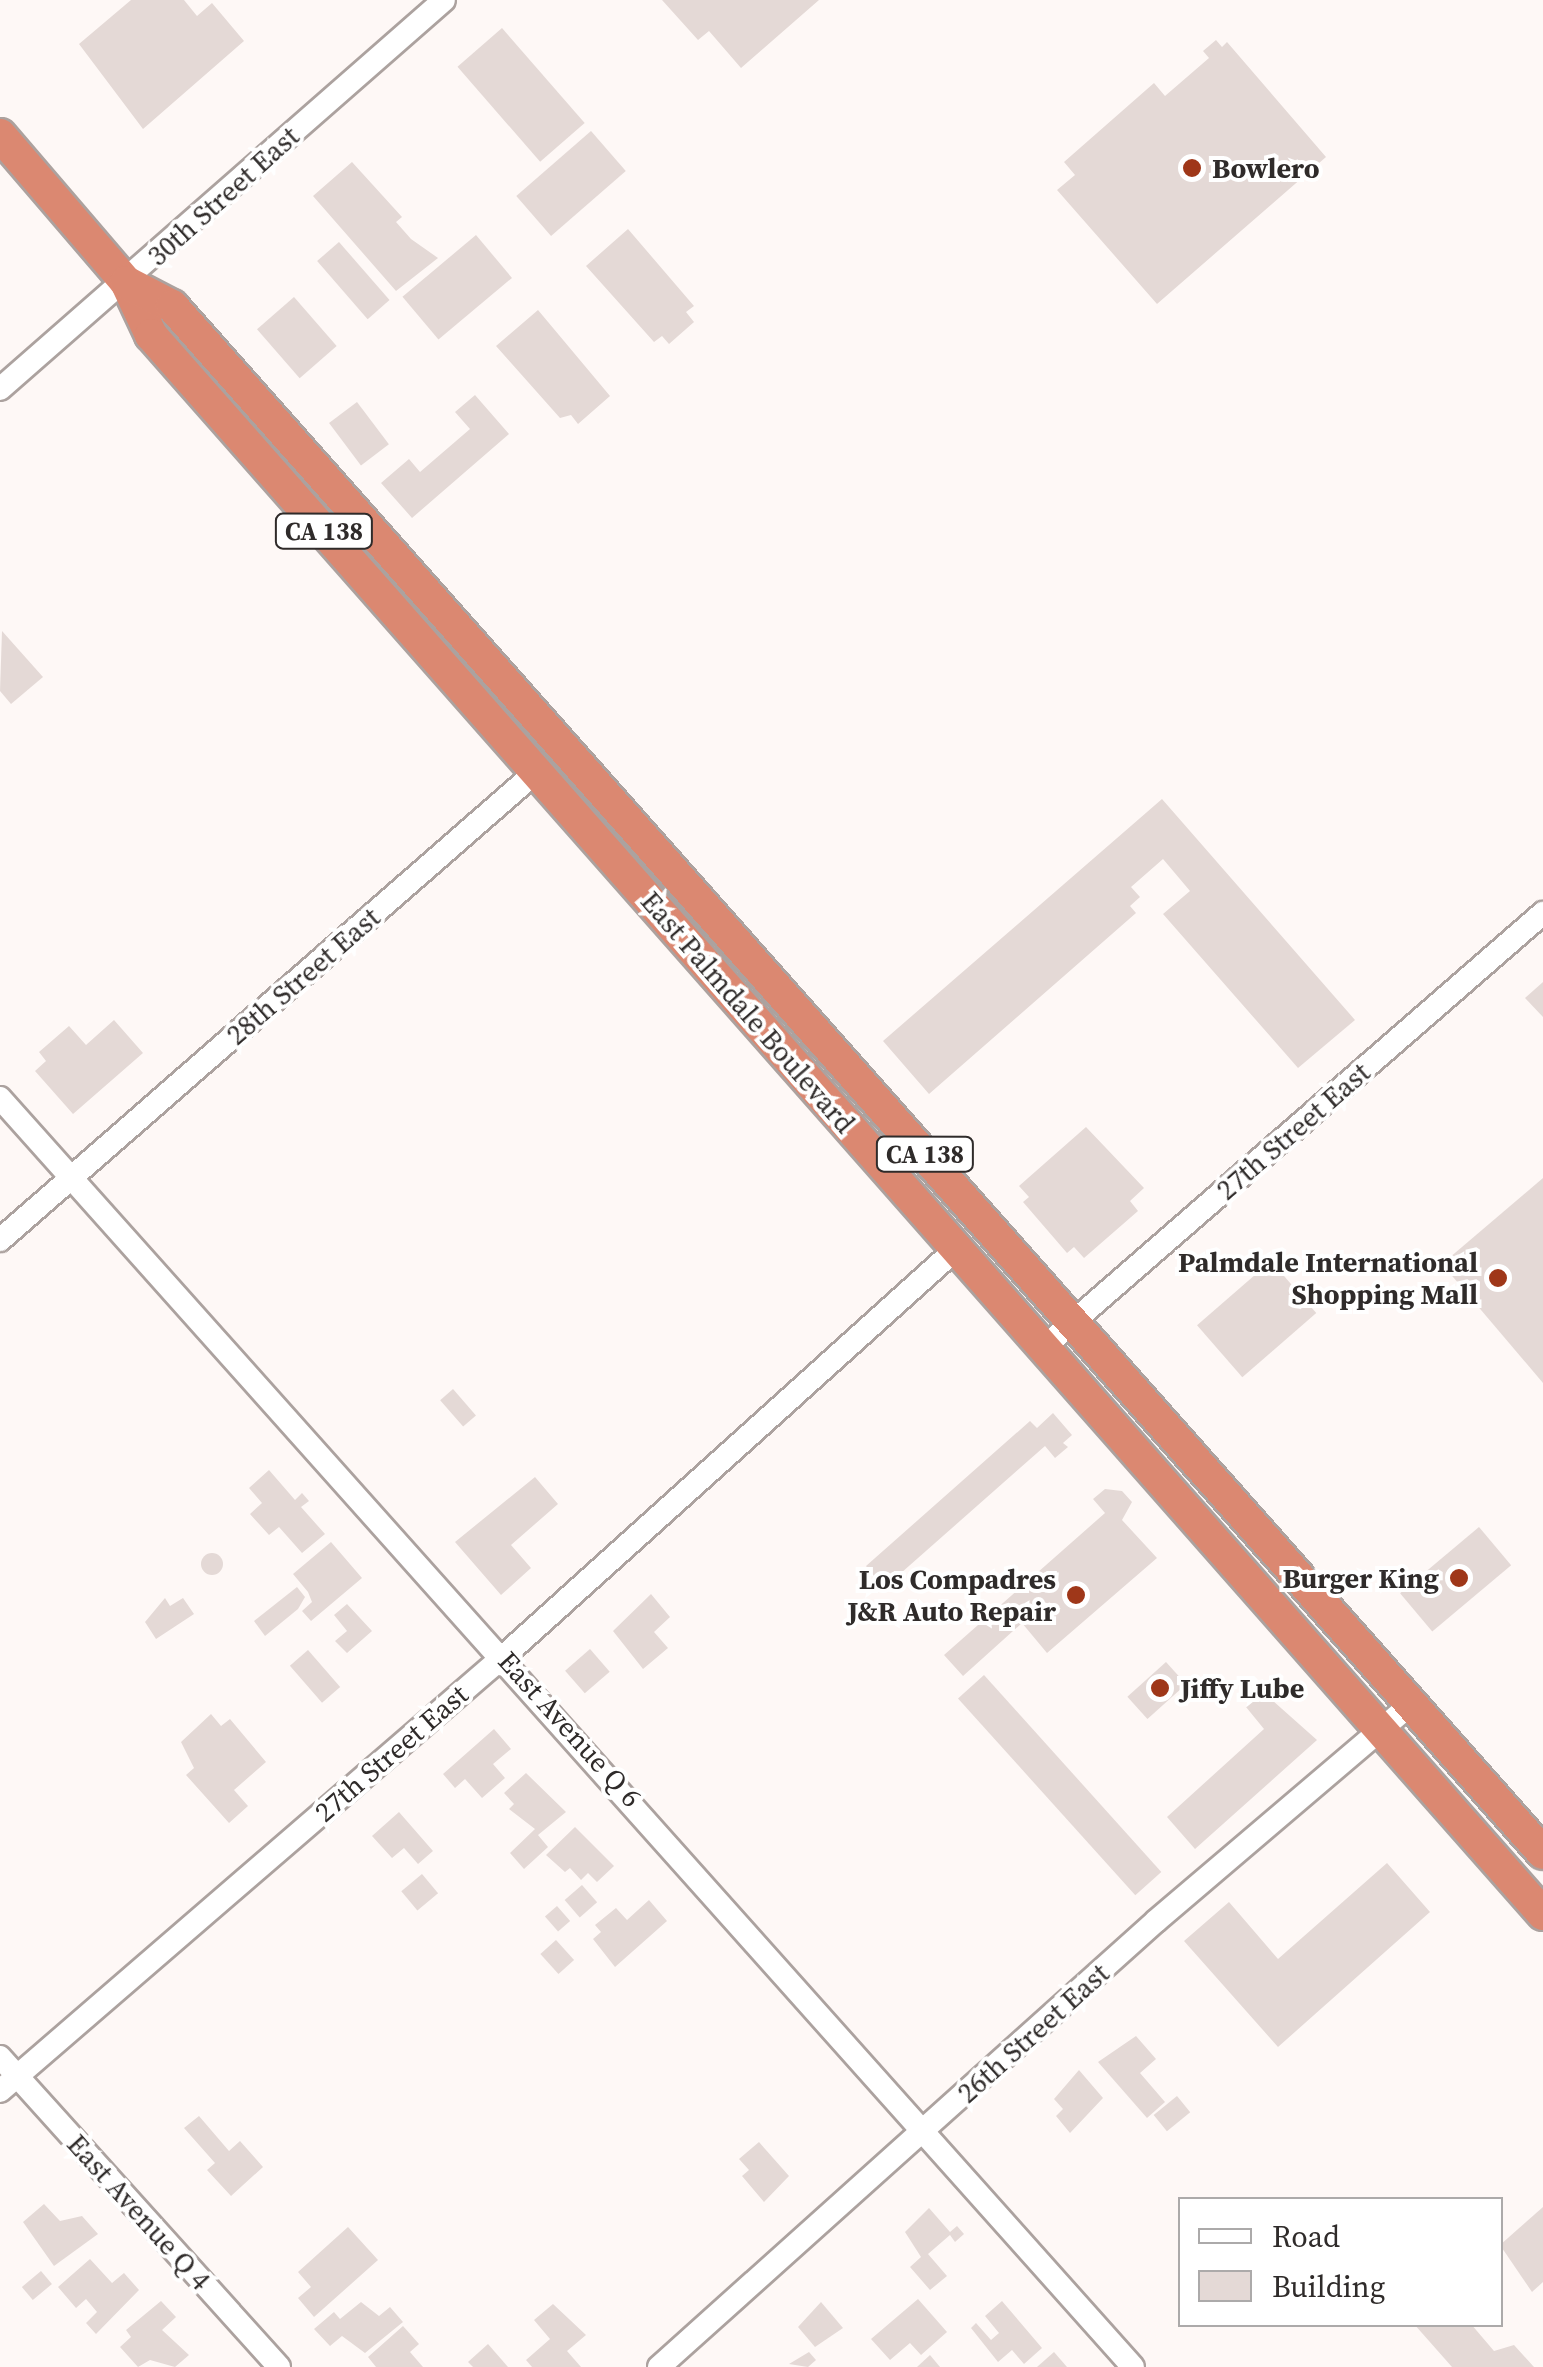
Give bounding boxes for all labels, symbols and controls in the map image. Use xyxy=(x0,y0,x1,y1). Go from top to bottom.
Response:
street label: 30th Street East xyxy=(141,119,305,273)
place label: Bowlero xyxy=(1212,151,1319,185)
marker: Bowlero xyxy=(1181,157,1203,179)
road number: CA 138 xyxy=(274,511,374,551)
street label: East Palmdale Boulevard xyxy=(634,884,862,1140)
street label: 28th Street East xyxy=(220,900,386,1052)
street label: 27th Street East xyxy=(1210,1055,1376,1207)
road number: CA 138 xyxy=(875,1134,975,1174)
place label: Palmdale International Shopping Mall xyxy=(1178,1245,1478,1311)
marker: Palmdale International Shopping Mall xyxy=(1487,1267,1509,1289)
place label: Burger King xyxy=(1282,1561,1439,1595)
place label: Los Compadres J&R Auto Repair xyxy=(847,1562,1056,1628)
marker: Burger King xyxy=(1448,1567,1470,1589)
marker: Los Compadres J&R Auto Repair xyxy=(1065,1584,1087,1606)
street label: East Avenue Q 6 xyxy=(491,1644,649,1814)
place label: Jiffy Lube xyxy=(1180,1671,1304,1705)
street label: 27th Street East xyxy=(308,1677,474,1829)
marker: Jiffy Lube xyxy=(1149,1677,1171,1699)
street label: 26th Street East xyxy=(951,1956,1115,2110)
street label: East Avenue Q 4 xyxy=(60,2127,218,2297)
legend xyxy=(1178,2197,1503,2327)
text: Road xyxy=(1272,2216,1340,2257)
text: Building xyxy=(1272,2266,1385,2307)

